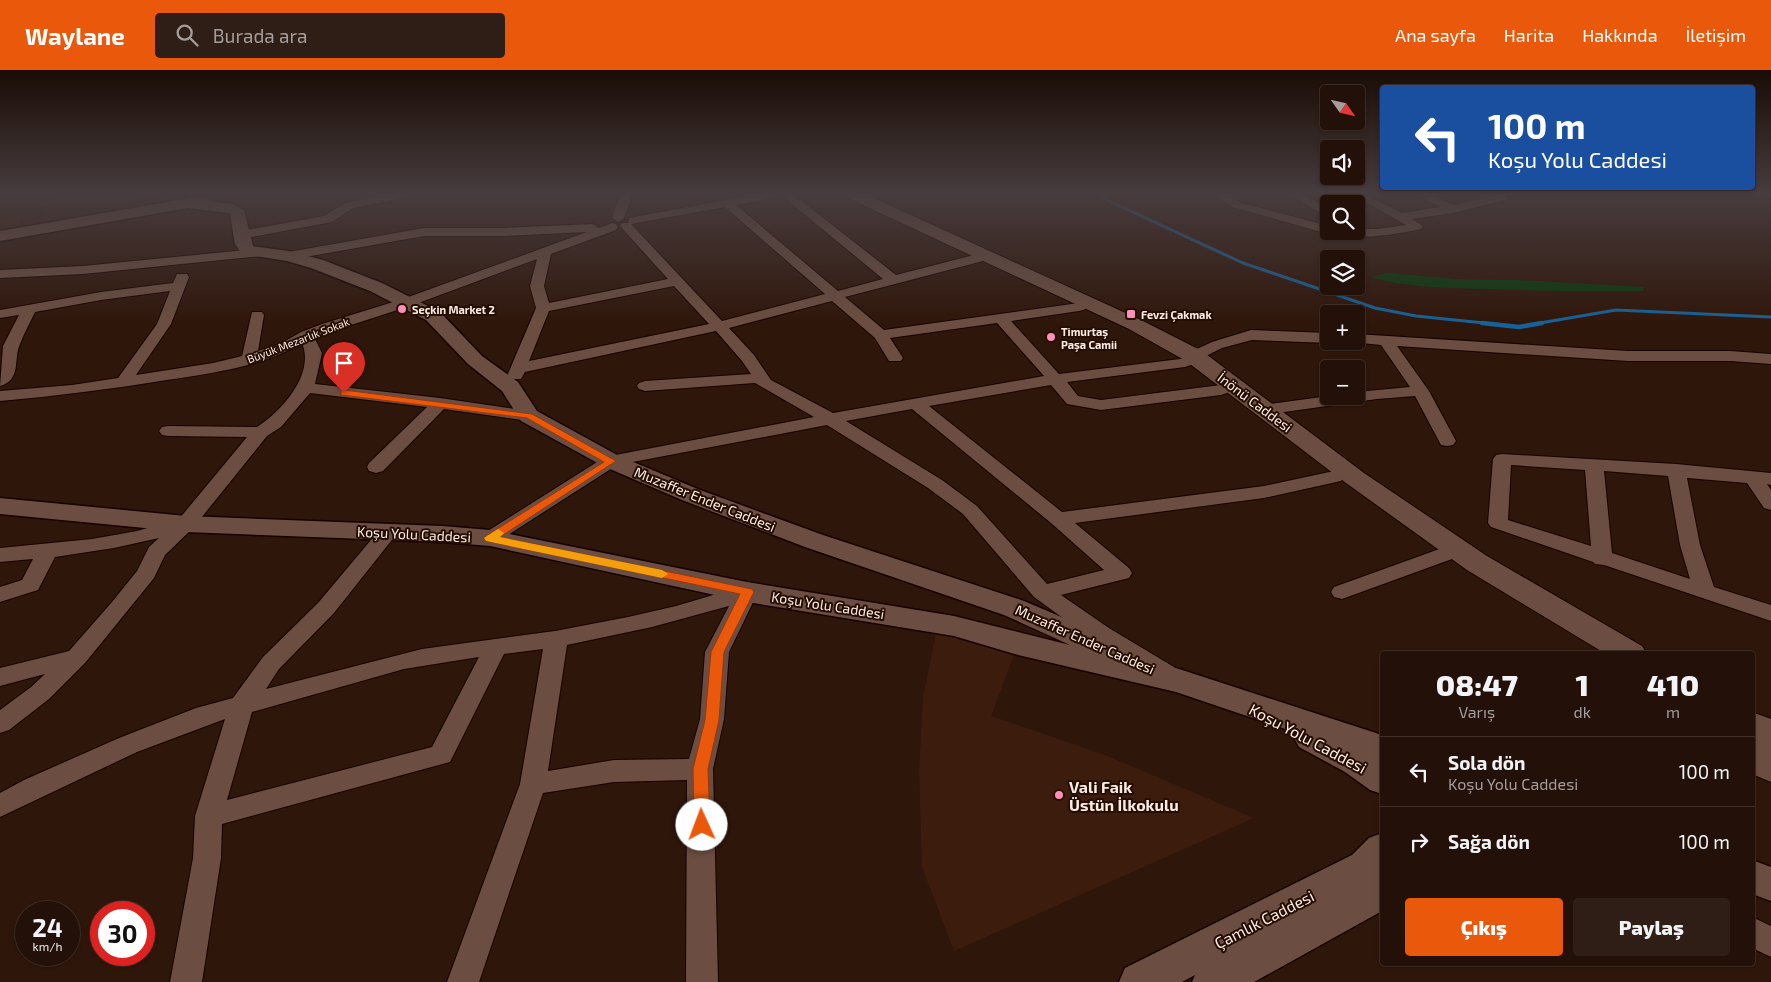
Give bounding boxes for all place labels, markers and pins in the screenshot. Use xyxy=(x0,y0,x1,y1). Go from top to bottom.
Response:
marker: Seçkin Market 2 xyxy=(396,303,408,315)
place label: Seçkin Market 2 xyxy=(412,303,495,317)
marker: Fevzi Çakmak xyxy=(1125,308,1137,320)
place label: Fevzi Çakmak xyxy=(1141,308,1212,322)
place label: Timurtaş Paşa Camii xyxy=(1061,325,1117,352)
marker: Timurtaş Paşa Camii xyxy=(1045,331,1057,343)
pin xyxy=(323,342,365,393)
place label: Vali Faik Üstün İlkokulu xyxy=(1069,777,1179,814)
marker: Vali Faik Üstün İlkokulu xyxy=(1053,789,1065,801)

